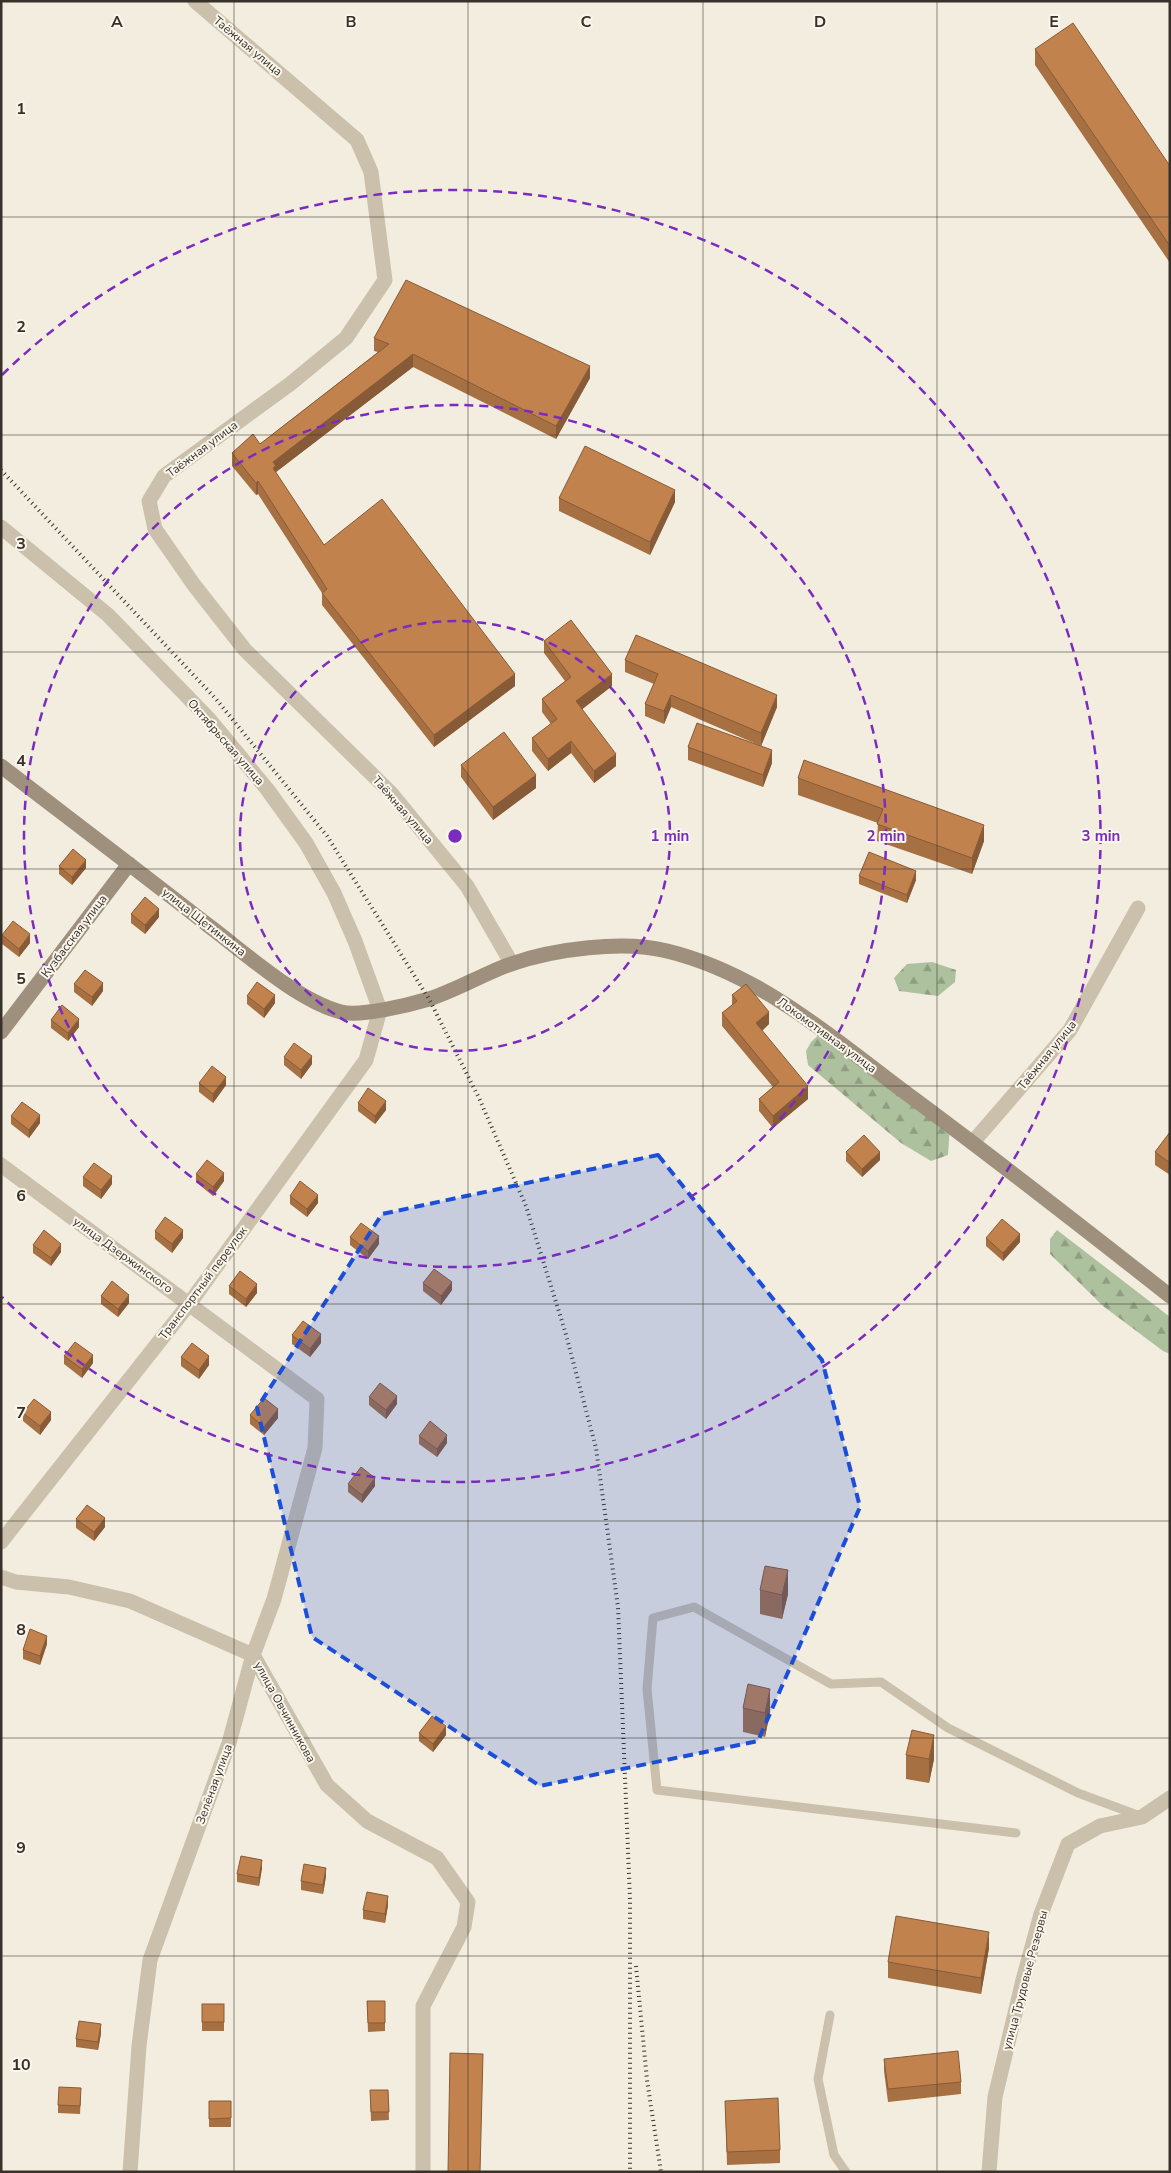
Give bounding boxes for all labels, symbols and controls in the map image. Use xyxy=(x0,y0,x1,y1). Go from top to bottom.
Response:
text: A xyxy=(111,11,123,33)
text: B xyxy=(345,11,357,33)
text: C xyxy=(581,11,592,33)
text: D xyxy=(814,11,826,33)
text: E xyxy=(1049,11,1059,33)
street label: Таёжная улица xyxy=(210,12,286,80)
text: 1 xyxy=(16,98,26,120)
text: 2 xyxy=(16,316,26,338)
street label: Таёжная улица xyxy=(163,417,241,481)
text: 3 xyxy=(16,533,26,555)
street label: Октябрьская улица xyxy=(184,696,268,788)
text: 4 xyxy=(16,750,26,772)
street label: Таёжная улица xyxy=(369,773,437,847)
text: 1 min xyxy=(651,826,689,846)
text: 2 min xyxy=(867,826,905,846)
text: 3 min xyxy=(1082,826,1120,846)
centre of rings xyxy=(446,827,464,845)
street label: улица Щетинкина xyxy=(159,884,249,960)
street label: Кузбасская улица xyxy=(38,891,110,981)
text: 5 xyxy=(16,968,26,990)
street label: Локомотивная улица xyxy=(774,994,880,1076)
street label: Таёжная улица xyxy=(1014,1017,1080,1093)
text: 6 xyxy=(16,1185,26,1207)
street label: улица Дзержинского xyxy=(70,1213,176,1297)
street label: Транспортный переулок xyxy=(155,1223,251,1343)
text: 7 xyxy=(16,1402,26,1424)
text: 8 xyxy=(16,1619,26,1641)
street label: улица Овчинникова xyxy=(251,1659,319,1765)
street label: Зелёная улица xyxy=(192,1742,236,1826)
text: 9 xyxy=(16,1837,26,1859)
street label: улица Трудовые Резервы xyxy=(999,1909,1051,2051)
text: 10 xyxy=(11,2054,31,2076)

